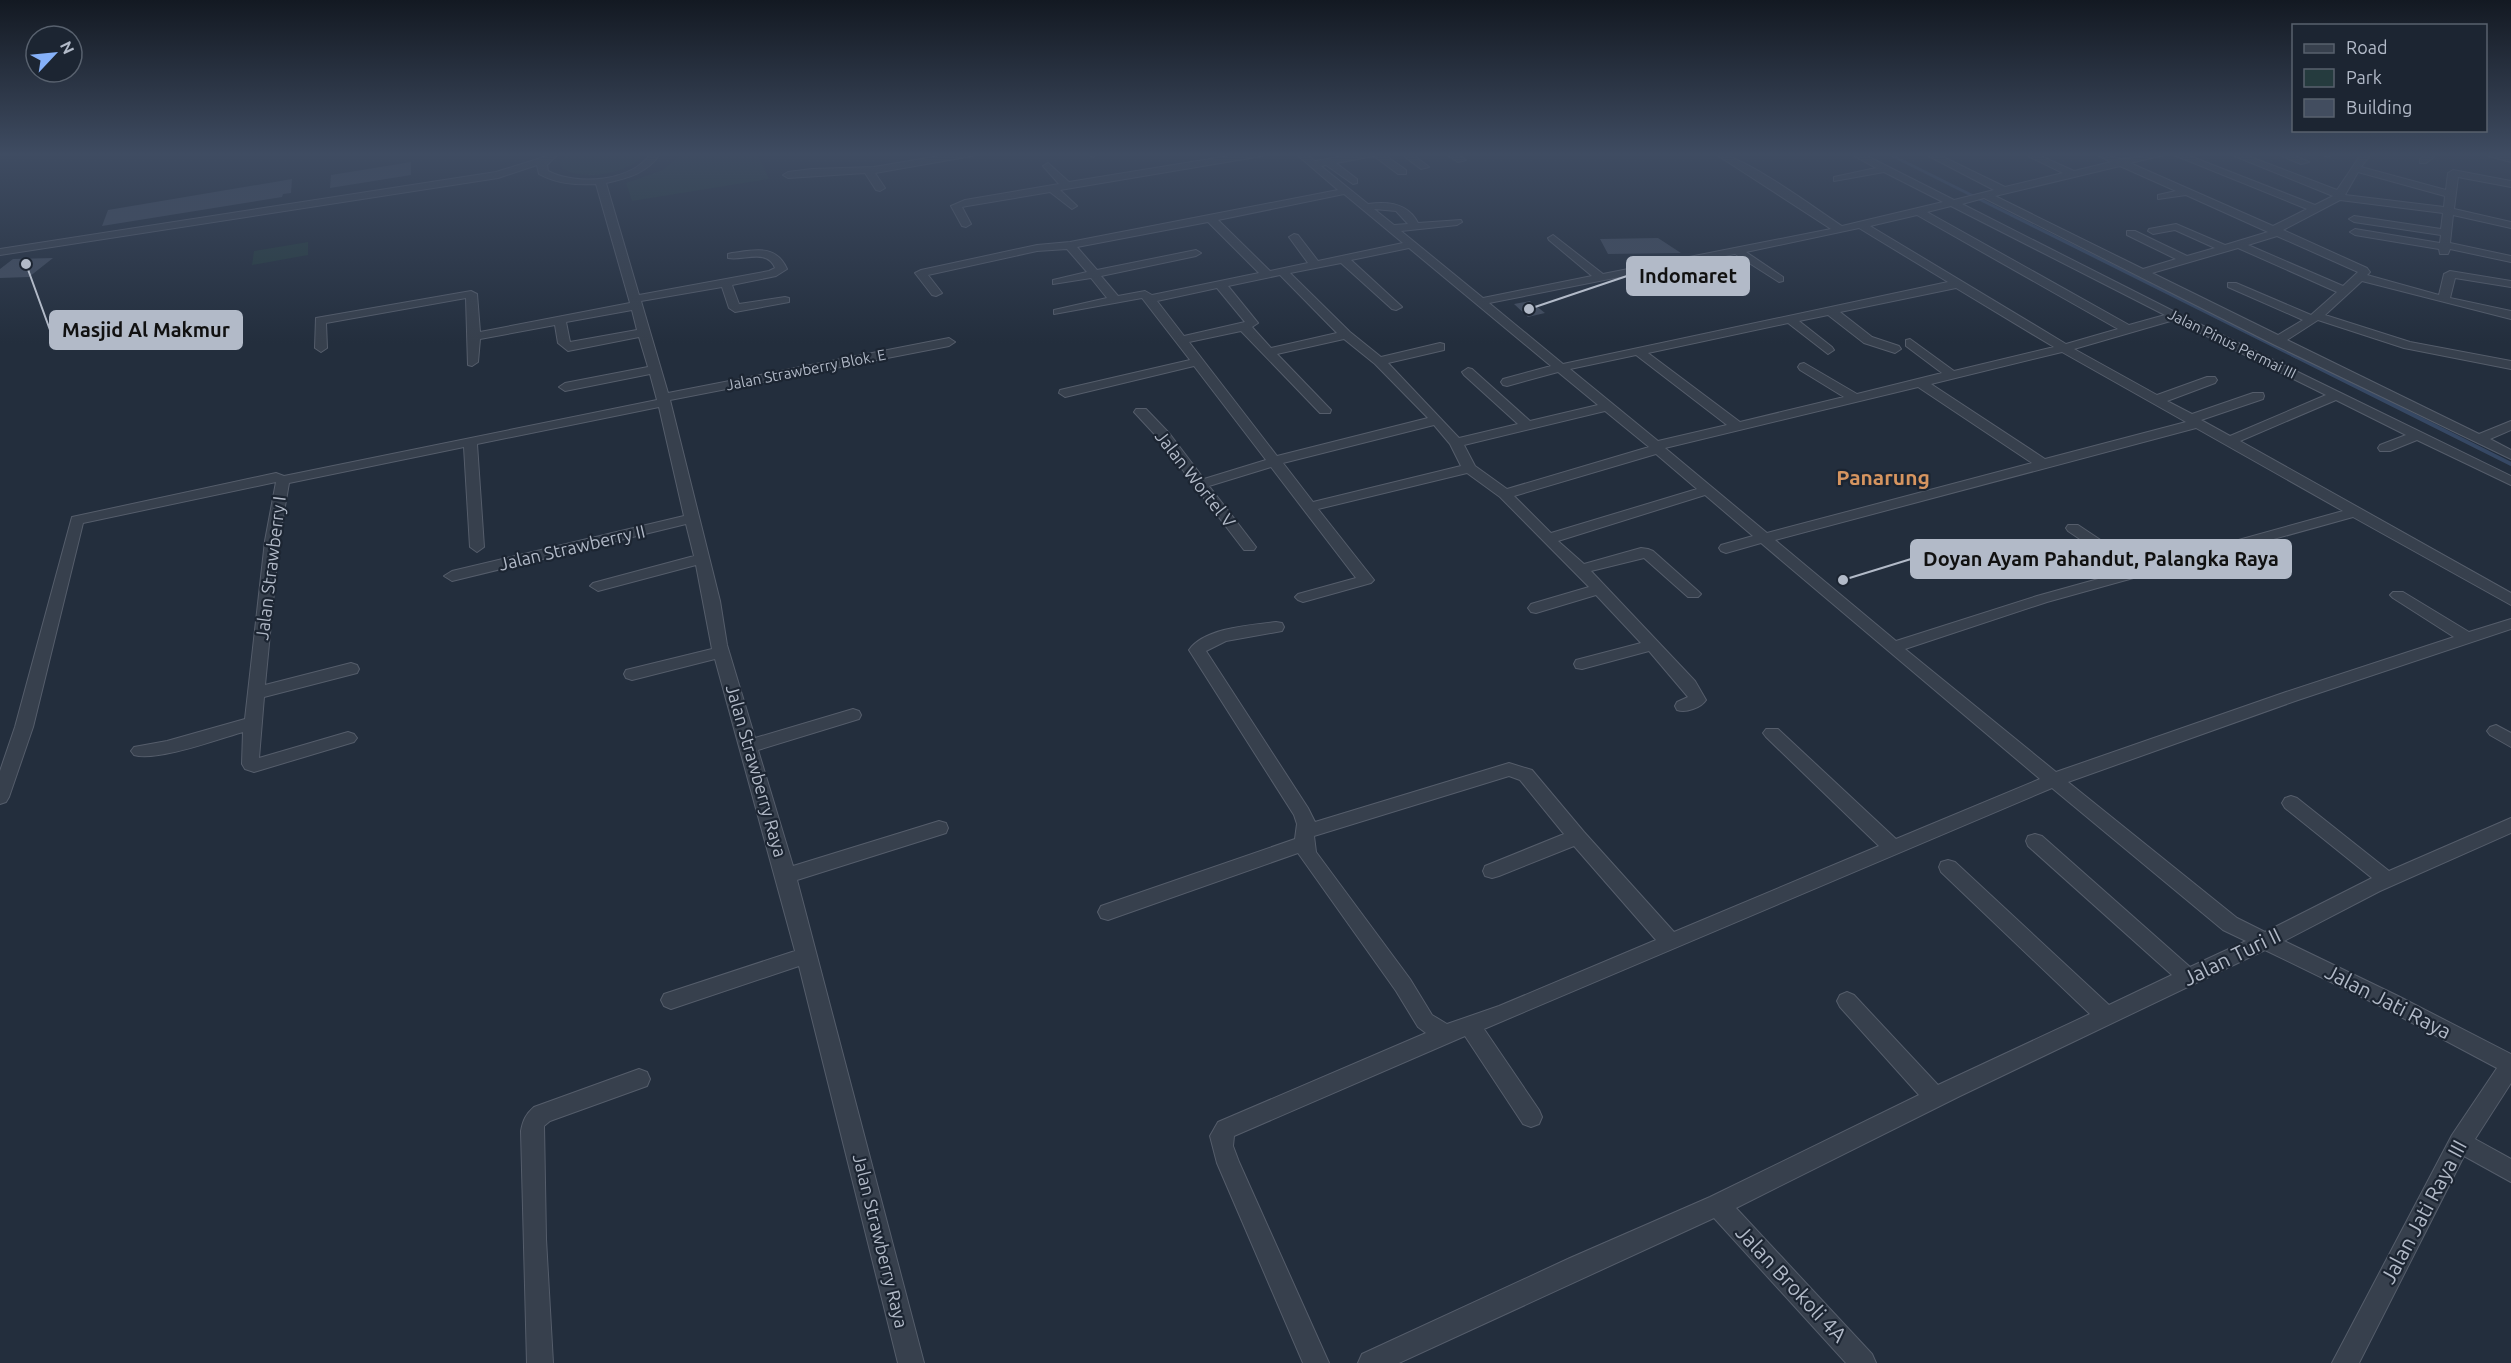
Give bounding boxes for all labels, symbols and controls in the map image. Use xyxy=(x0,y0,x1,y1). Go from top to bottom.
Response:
north arrow xyxy=(24,24,84,84)
legend xyxy=(2292,24,2487,132)
text: Road xyxy=(2346,37,2388,57)
text: N xyxy=(57,38,78,57)
text: Park xyxy=(2346,67,2382,87)
text: Building xyxy=(2346,97,2412,117)
callout: Indomaret xyxy=(1627,257,1749,295)
text: Indomaret xyxy=(1639,264,1737,287)
street label: Jalan Pinus Permai III xyxy=(2165,305,2299,382)
callout: Masjid Al Makmur xyxy=(50,311,242,349)
text: Masjid Al Makmur xyxy=(62,318,231,341)
street label: Jalan Strawberry Blok. E xyxy=(725,346,887,393)
street label: Jalan Wortel V xyxy=(1152,426,1240,531)
district label: Panarung xyxy=(1836,465,1930,489)
street label: Jalan Strawberry I xyxy=(251,495,289,641)
street label: Jalan Strawberry II xyxy=(497,520,647,574)
callout: Doyan Ayam Pahandut, Palangka Raya xyxy=(1911,540,2291,578)
text: Doyan Ayam Pahandut, Palangka Raya xyxy=(1923,547,2279,570)
street label: Jalan Strawberry Raya xyxy=(723,682,791,859)
street label: Jalan Turi II xyxy=(2179,922,2284,990)
street label: Jalan Jati Raya xyxy=(2321,959,2455,1043)
street label: Jalan Jati Raya III xyxy=(2375,1136,2471,1287)
street label: Jalan Strawberry Raya xyxy=(850,1152,912,1330)
street label: Jalan Brokoli 4A xyxy=(1731,1220,1852,1347)

